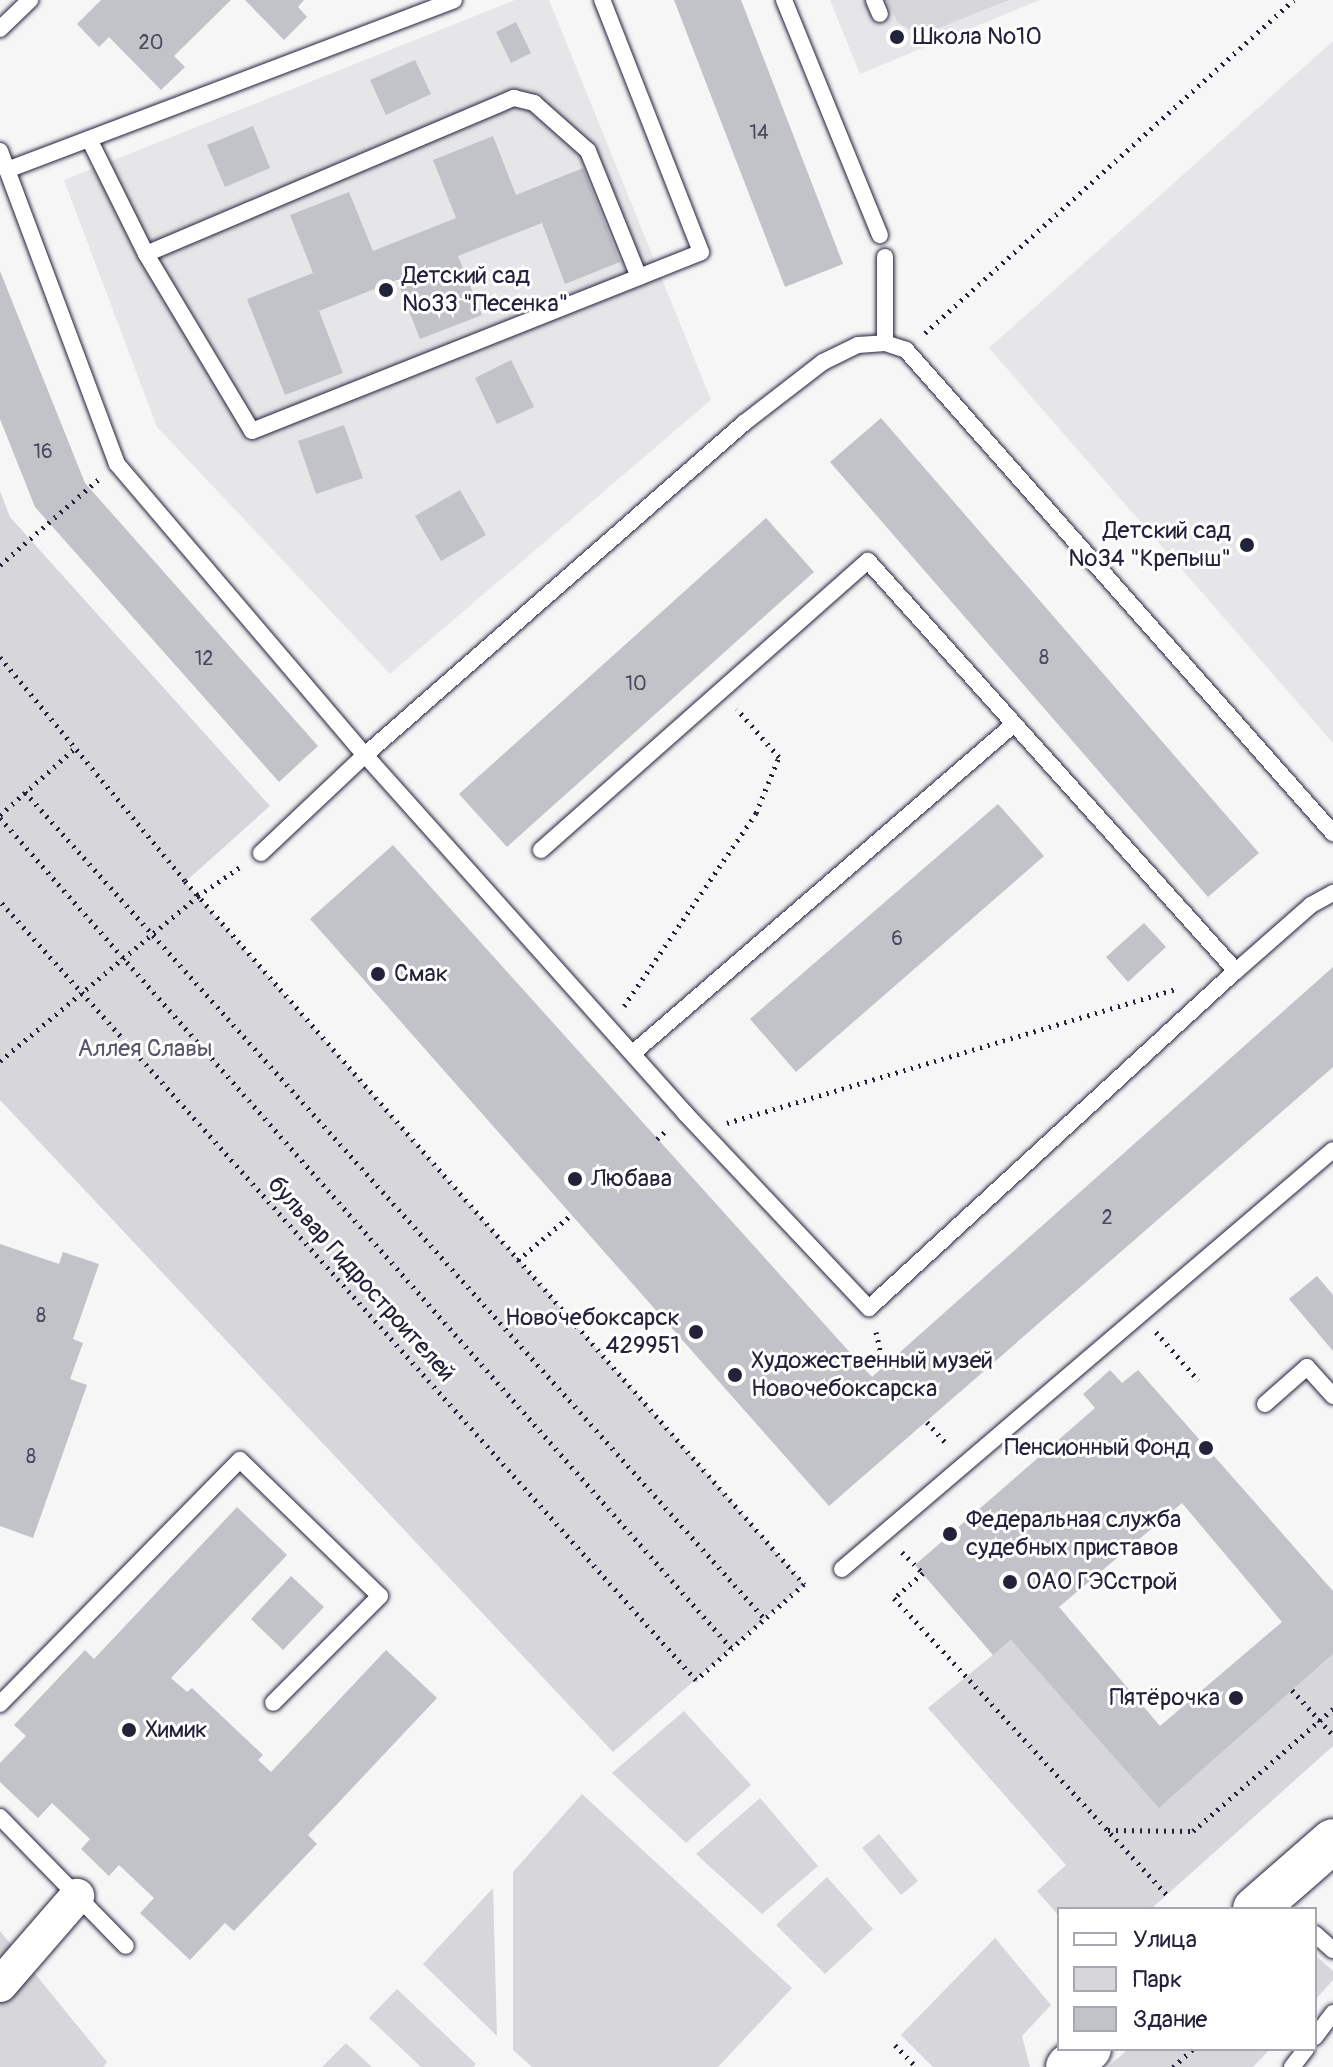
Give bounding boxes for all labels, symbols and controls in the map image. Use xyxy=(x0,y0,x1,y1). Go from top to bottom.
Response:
place label: Школа №10 xyxy=(913,23,1042,51)
marker: Школа №10 xyxy=(888,28,906,46)
house number: 20 xyxy=(139,30,163,54)
house number: 14 xyxy=(749,120,769,144)
place label: Детский сад №33 "Песенка" xyxy=(402,262,568,318)
marker: Детский сад №33 "Песенка" xyxy=(377,281,395,299)
house number: 16 xyxy=(33,439,53,463)
place label: Детский сад №34 "Крепыш" xyxy=(1068,517,1231,573)
marker: Детский сад №34 "Крепыш" xyxy=(1238,536,1256,554)
house number: 8 xyxy=(1039,645,1049,669)
house number: 12 xyxy=(195,646,213,670)
house number: 10 xyxy=(625,671,647,695)
house number: 6 xyxy=(891,926,903,950)
place label: Смак xyxy=(394,960,448,988)
marker: Смак xyxy=(369,965,387,983)
park label: Аллея Славы xyxy=(78,1035,212,1063)
place label: Любава xyxy=(591,1165,672,1193)
street label: бульвар Гидростроителей xyxy=(261,1170,461,1388)
marker: Любава xyxy=(566,1170,584,1188)
house number: 2 xyxy=(1101,1205,1113,1229)
house number: 8 xyxy=(36,1303,46,1327)
place label: Новочебоксарск 429951 xyxy=(505,1304,680,1360)
marker: Новочебоксарск 429951 xyxy=(687,1323,705,1341)
place label: Художественный музей Новочебоксарска xyxy=(751,1347,993,1403)
marker: Художественный музей Новочебоксарска xyxy=(726,1366,744,1384)
place label: Пенсионный Фонд xyxy=(1005,1434,1190,1462)
marker: Пенсионный Фонд xyxy=(1197,1439,1215,1457)
house number: 8 xyxy=(26,1444,36,1468)
place label: Федеральная служба судебных приставов xyxy=(966,1506,1181,1562)
marker: Федеральная служба судебных приставов xyxy=(941,1525,959,1543)
place label: ОАО ГЭСстрой xyxy=(1026,1568,1177,1596)
marker: ОАО ГЭСстрой xyxy=(1001,1573,1019,1591)
place label: Пятёрочка xyxy=(1109,1684,1220,1712)
marker: Пятёрочка xyxy=(1227,1689,1245,1707)
place label: Химик xyxy=(145,1716,207,1744)
marker: Химик xyxy=(120,1721,138,1739)
legend xyxy=(1057,1907,1317,2051)
text: Улица xyxy=(1133,1925,1197,1954)
text: Парк xyxy=(1133,1965,1182,1994)
text: Здание xyxy=(1133,2005,1207,2034)

